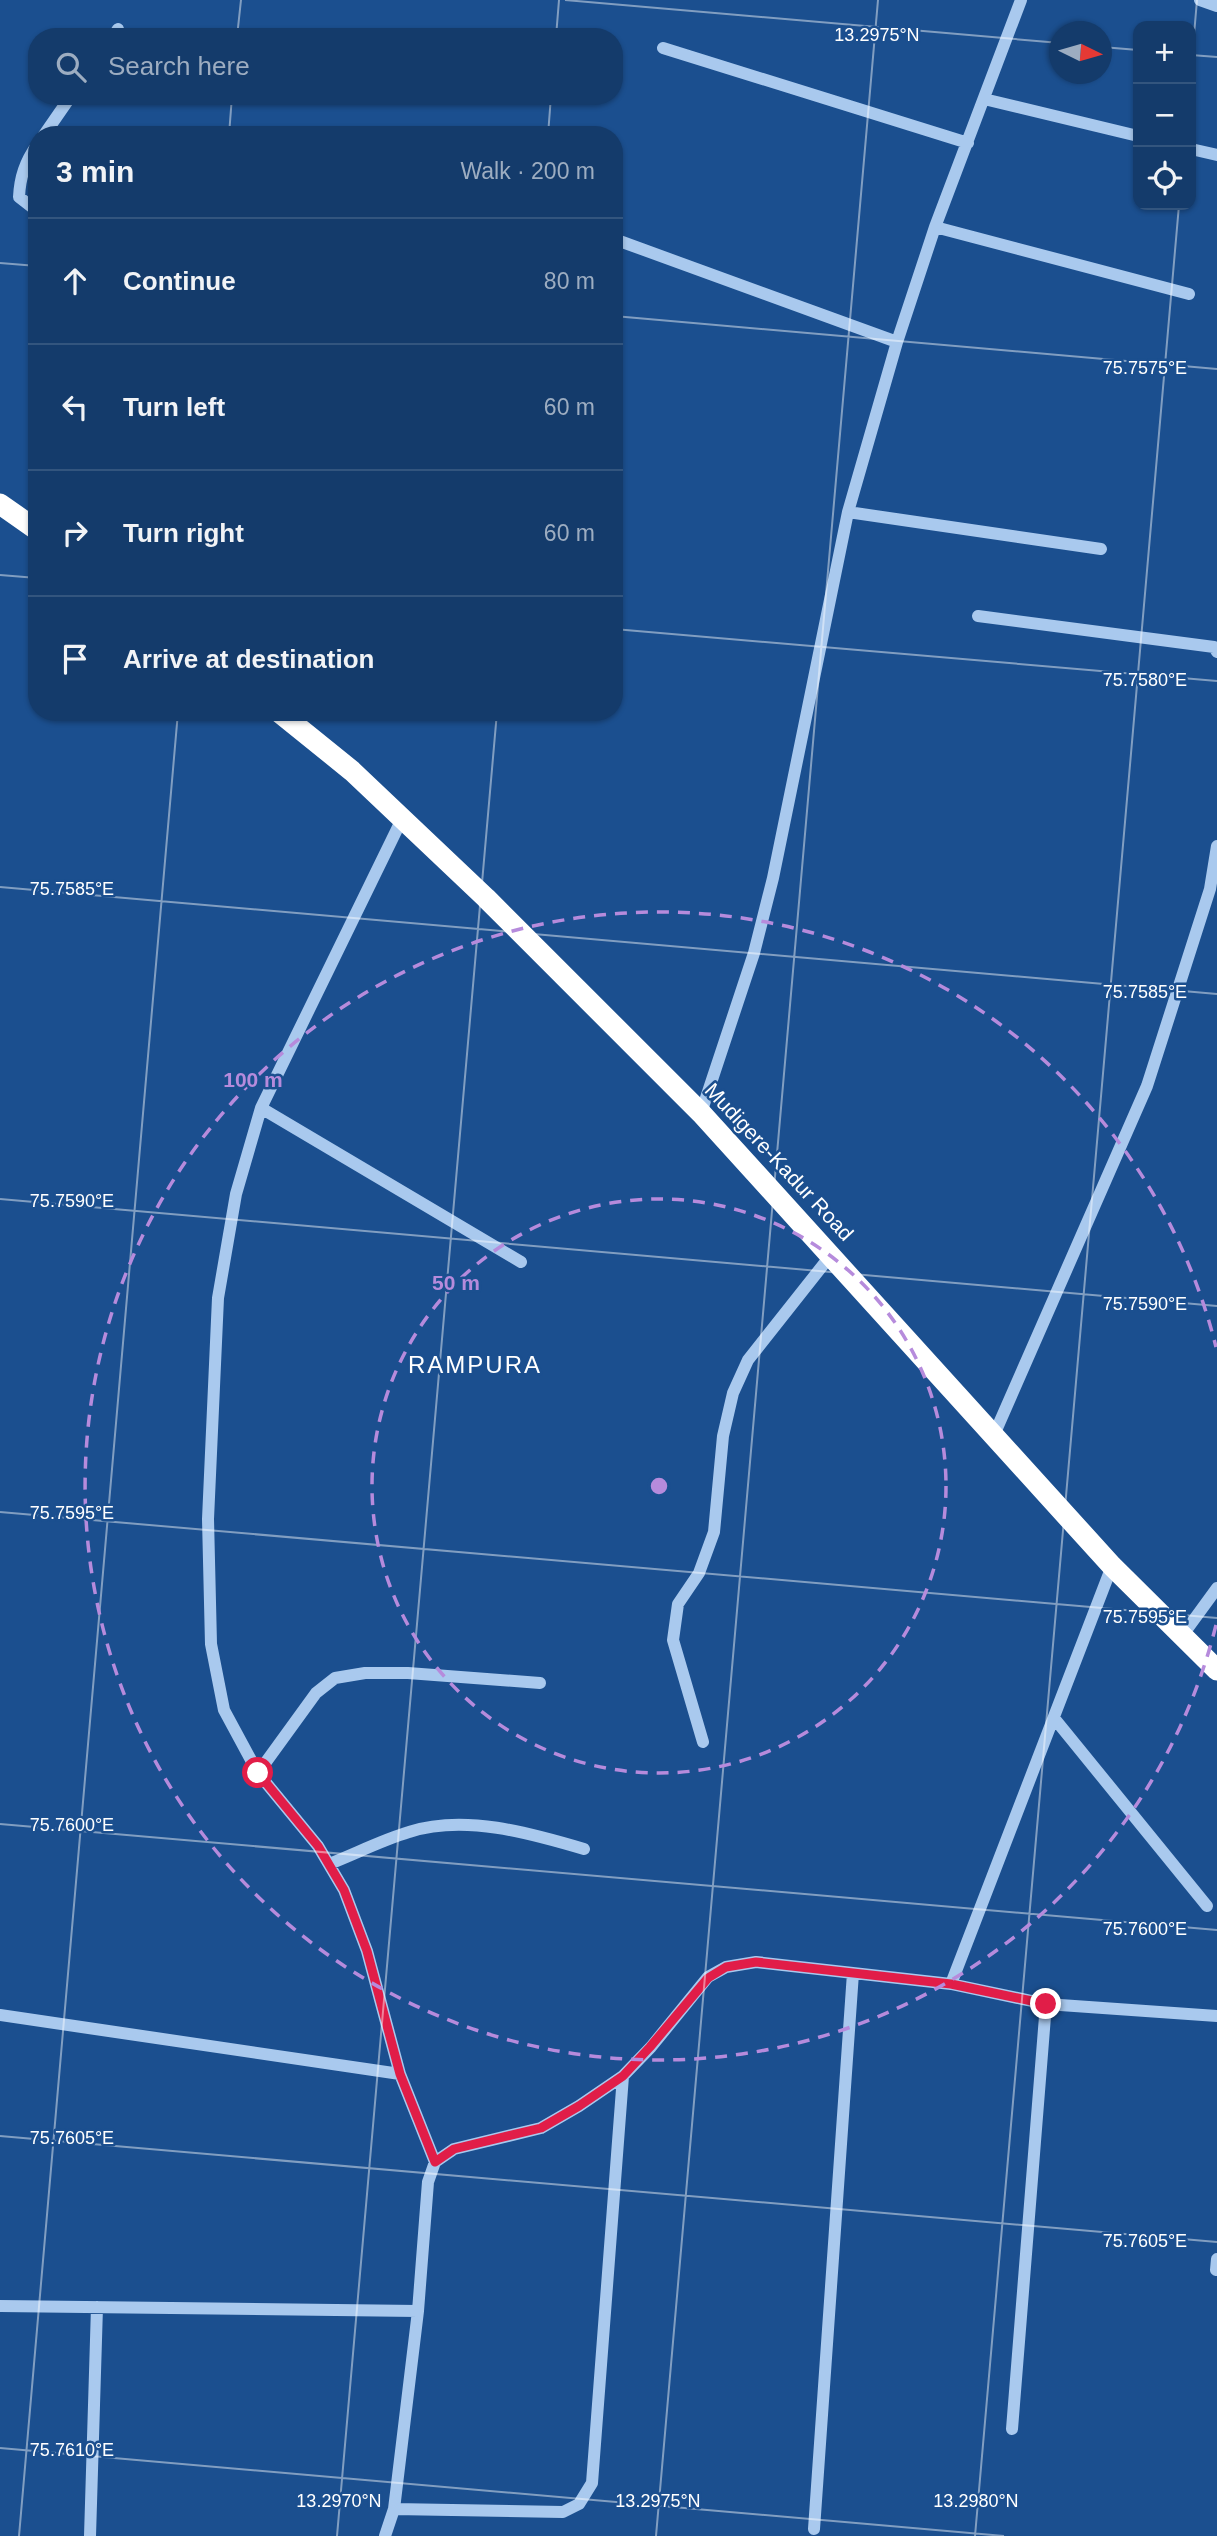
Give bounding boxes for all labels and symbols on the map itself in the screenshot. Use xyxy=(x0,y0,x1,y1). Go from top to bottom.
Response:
north arrow xyxy=(1049,21,1112,84)
text: 13.2975°N xyxy=(834,25,920,45)
text: 75.7575°E xyxy=(1103,358,1187,378)
text: 75.7580°E xyxy=(1103,670,1187,690)
text: 75.7585°E xyxy=(30,879,114,899)
text: 75.7585°E xyxy=(1103,982,1187,1002)
text: 100 m xyxy=(223,1068,283,1091)
street label: Mudigere-Kadur Road xyxy=(700,1078,858,1245)
text: 75.7590°E xyxy=(30,1191,114,1211)
text: 50 m xyxy=(432,1271,480,1294)
text: 75.7590°E xyxy=(1103,1294,1187,1314)
district label: RAMPURA xyxy=(408,1351,542,1378)
centre of rings xyxy=(647,1474,671,1498)
text: 75.7595°E xyxy=(30,1503,114,1523)
text: 75.7595°E xyxy=(1103,1607,1187,1627)
route start xyxy=(242,1757,273,1788)
text: 75.7600°E xyxy=(30,1815,114,1835)
text: 75.7600°E xyxy=(1103,1919,1187,1939)
route end xyxy=(1030,1988,1061,2019)
text: 75.7605°E xyxy=(30,2128,114,2148)
text: 75.7605°E xyxy=(1103,2231,1187,2251)
text: 75.7610°E xyxy=(30,2440,114,2460)
text: 13.2970°N xyxy=(296,2491,382,2511)
text: 13.2975°N xyxy=(615,2491,701,2511)
text: 13.2980°N xyxy=(933,2491,1019,2511)

